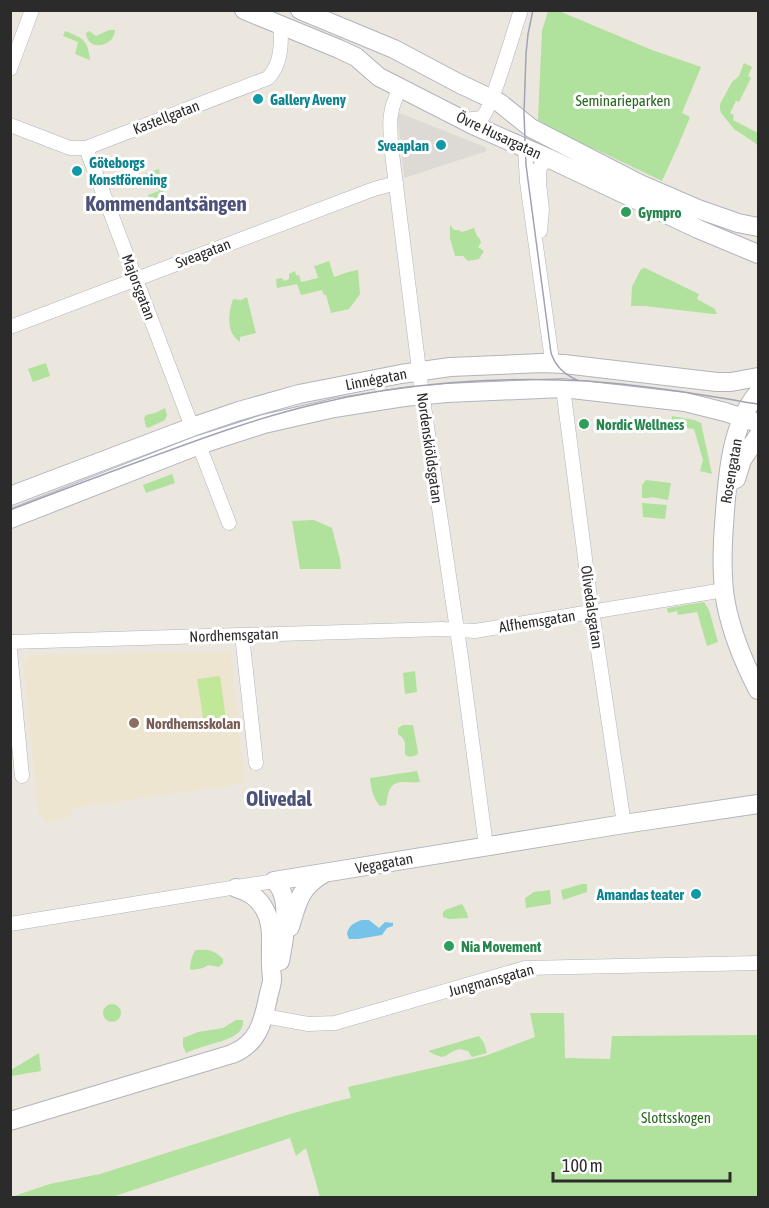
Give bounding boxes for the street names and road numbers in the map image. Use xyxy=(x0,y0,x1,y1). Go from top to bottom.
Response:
street label: Kastellgatan xyxy=(130,97,202,137)
street label: Övre Husargatan xyxy=(454,108,544,162)
street label: Sveagatan xyxy=(173,235,233,271)
street label: Majorsgatan xyxy=(119,252,159,322)
street label: Linnégatan xyxy=(344,365,408,393)
street label: Nordenskiöldsgatan xyxy=(414,392,446,504)
street label: Rosengatan xyxy=(717,437,745,505)
street label: Olivedalsgatan xyxy=(578,564,606,650)
street label: Alfhemsgatan xyxy=(497,607,577,635)
street label: Nordhemsgatan xyxy=(189,625,279,645)
street label: Vegagatan xyxy=(354,850,414,876)
street label: Jungmansgatan xyxy=(446,960,536,1000)

